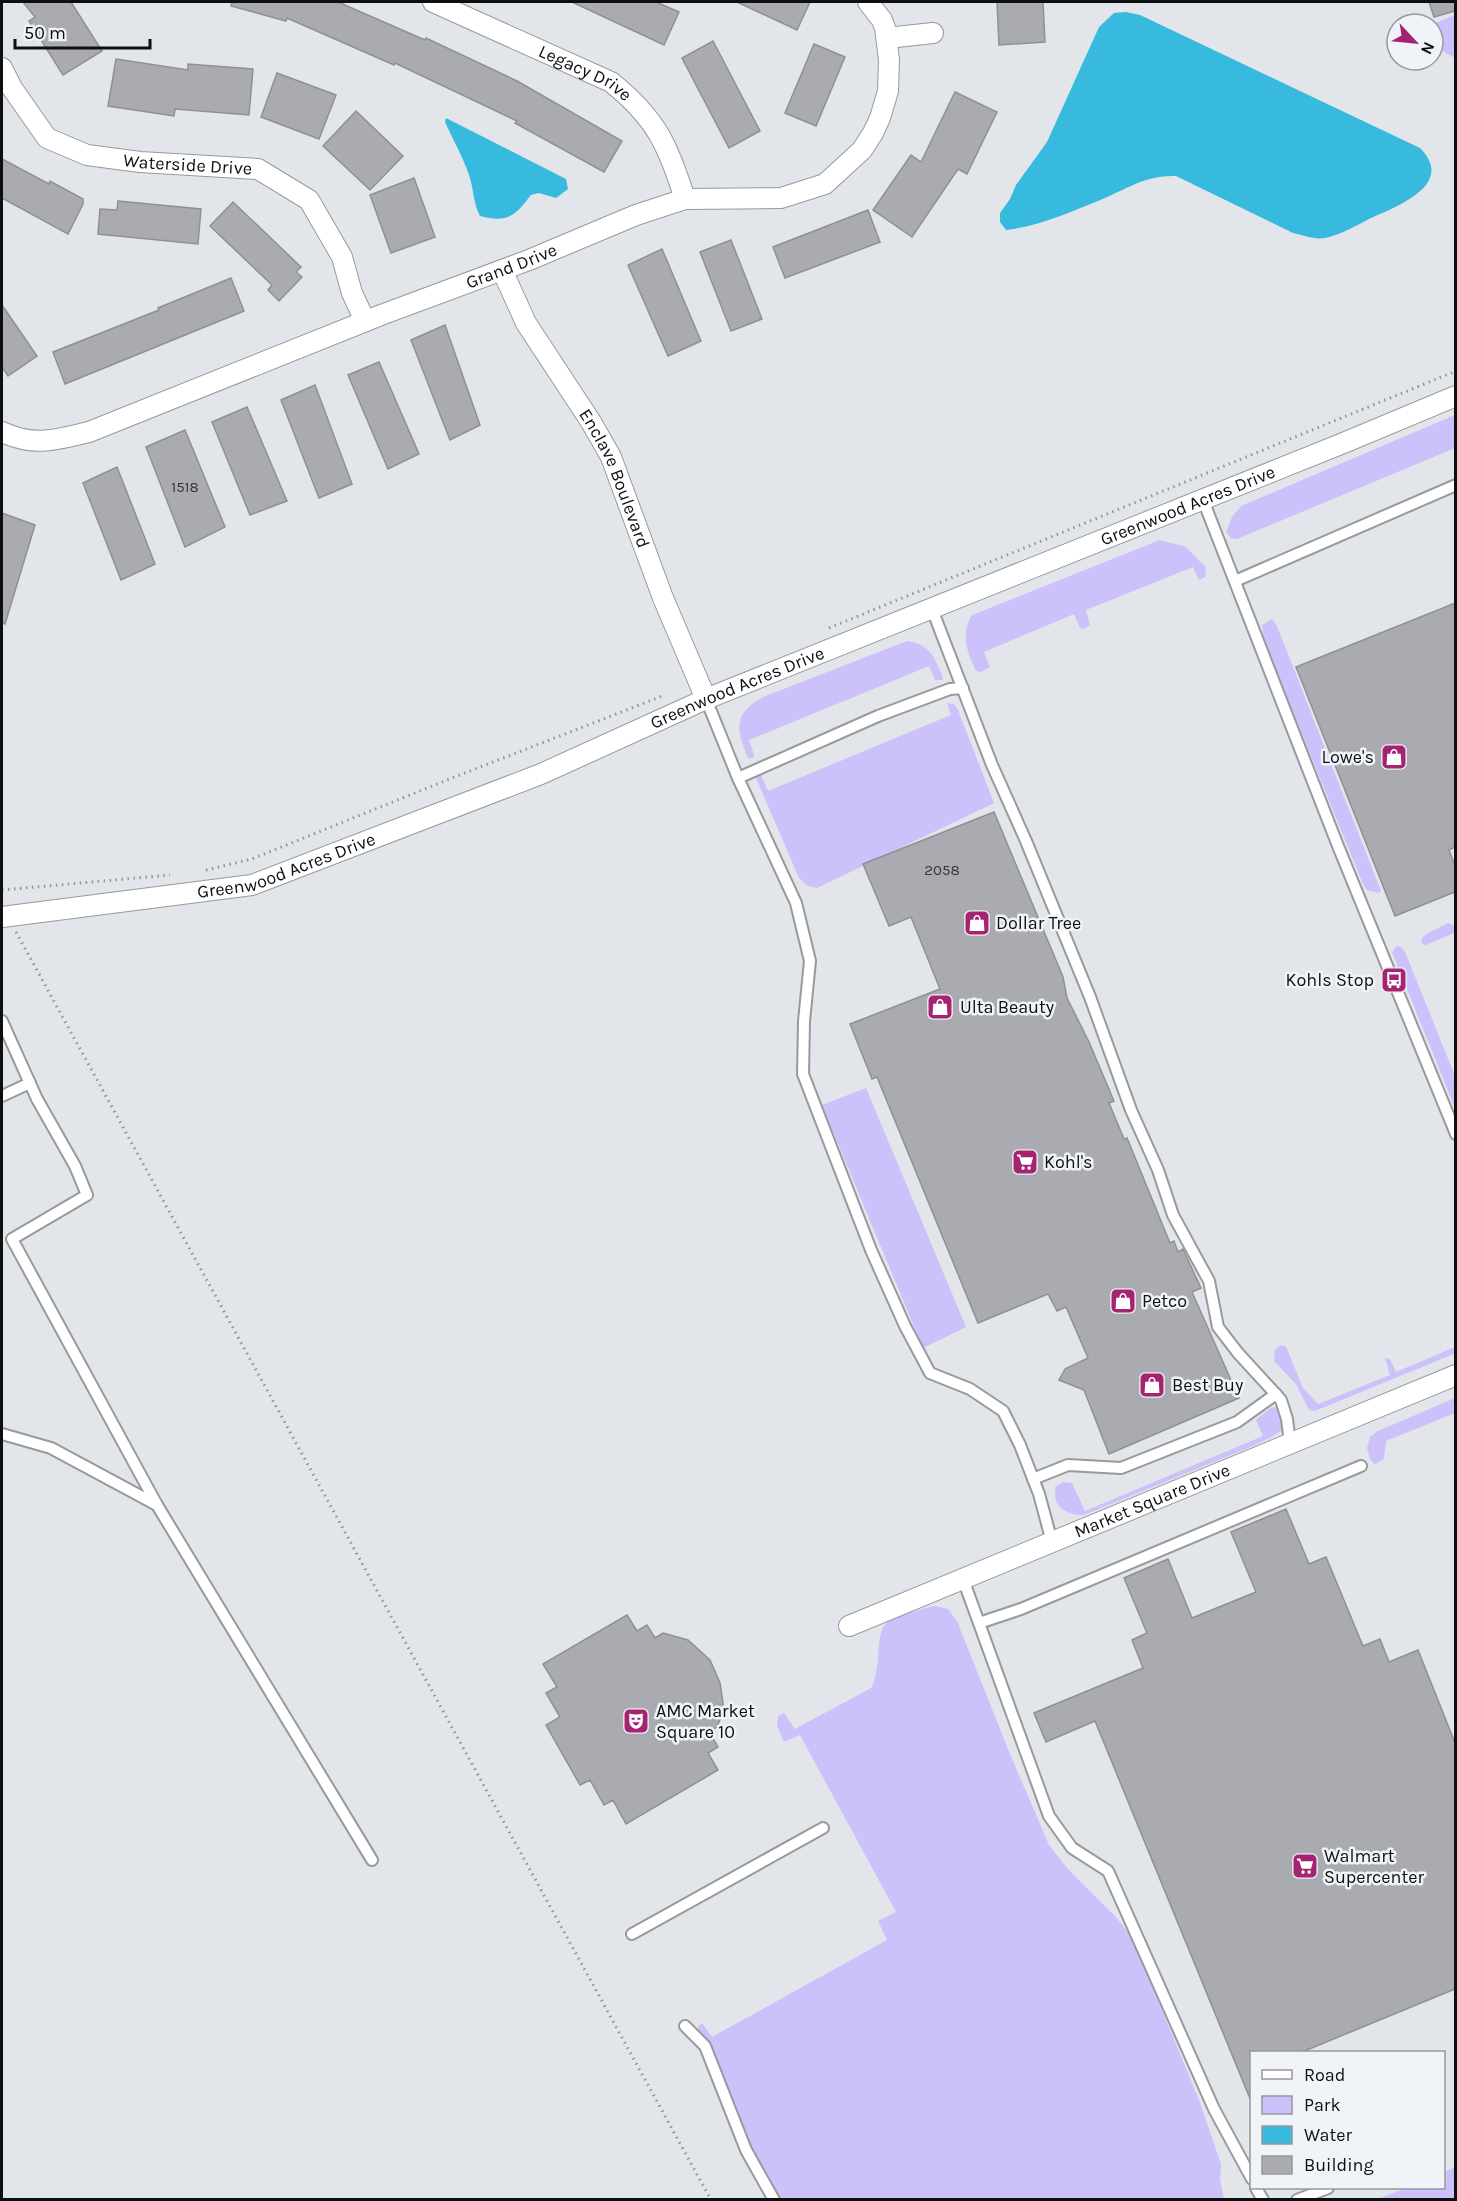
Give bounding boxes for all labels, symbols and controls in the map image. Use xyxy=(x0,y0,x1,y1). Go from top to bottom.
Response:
scale bar xyxy=(15,12,150,50)
north arrow xyxy=(1385,12,1445,72)
text: 50 m xyxy=(24,22,66,44)
text: N xyxy=(1417,39,1439,58)
street label: Legacy Drive xyxy=(535,40,636,106)
street label: Waterside Drive xyxy=(122,149,253,180)
street label: Grand Drive xyxy=(463,238,560,294)
street label: Enclave Boulevard xyxy=(574,404,655,551)
street label: Greenwood Acres Drive xyxy=(1097,461,1278,550)
house number: 1518 xyxy=(171,478,199,496)
street label: Greenwood Acres Drive xyxy=(647,642,827,734)
shop icon: Lowe's xyxy=(1379,742,1409,772)
place label: Lowe's xyxy=(1322,746,1374,768)
street label: Greenwood Acres Drive xyxy=(196,828,378,903)
house number: 2058 xyxy=(924,861,960,879)
shop icon: Dollar Tree xyxy=(962,908,992,938)
place label: Dollar Tree xyxy=(996,912,1081,934)
bus stop icon: Kohls Stop xyxy=(1379,965,1409,995)
place label: Kohls Stop xyxy=(1286,969,1374,991)
shop icon: Ulta Beauty xyxy=(925,992,955,1022)
place label: Ulta Beauty xyxy=(960,996,1055,1018)
supermarket icon: Kohl's xyxy=(1010,1147,1040,1177)
place label: Kohl's xyxy=(1044,1151,1093,1173)
shop icon: Petco xyxy=(1108,1286,1138,1316)
place label: Petco xyxy=(1142,1290,1187,1312)
shop icon: Best Buy xyxy=(1137,1370,1167,1400)
place label: Best Buy xyxy=(1172,1374,1244,1396)
street label: Market Square Drive xyxy=(1071,1459,1233,1543)
place label: AMC Market Square 10 xyxy=(656,1700,755,1743)
theatre icon: AMC Market Square 10 xyxy=(621,1706,651,1736)
place label: Walmart Supercenter xyxy=(1324,1845,1424,1888)
supermarket icon: Walmart Supercenter xyxy=(1290,1851,1320,1881)
legend xyxy=(1250,2051,1445,2189)
text: Road xyxy=(1304,2064,1345,2086)
text: Park xyxy=(1304,2094,1341,2116)
text: Water xyxy=(1304,2124,1352,2146)
text: Building xyxy=(1304,2154,1374,2176)

